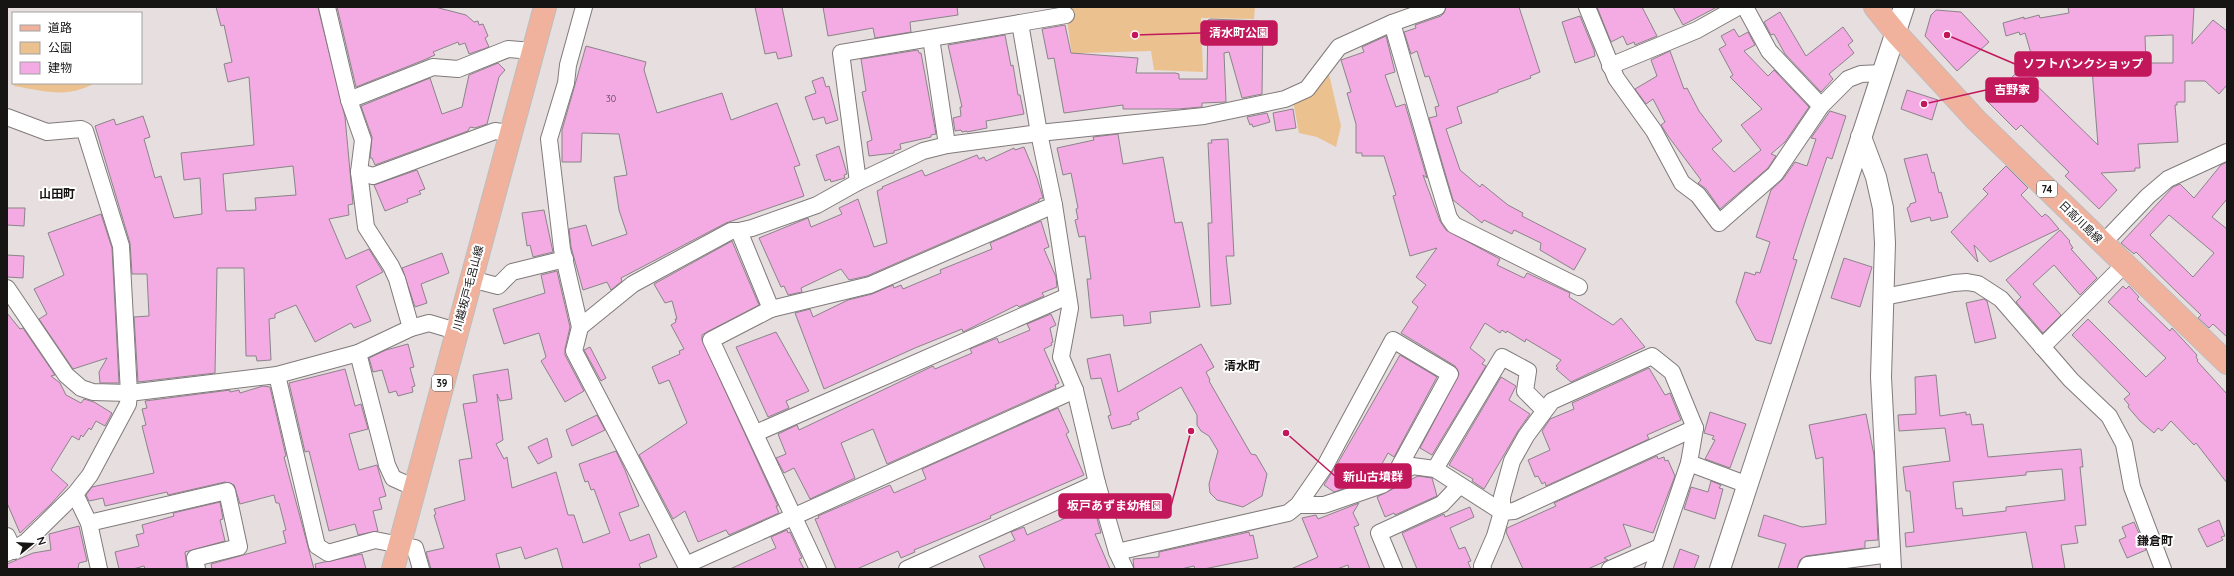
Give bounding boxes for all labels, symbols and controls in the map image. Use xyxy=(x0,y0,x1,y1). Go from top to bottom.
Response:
legend xyxy=(12,12,142,84)
text: 道路 xyxy=(48,20,72,35)
callout: 清水町公園 xyxy=(1201,21,1277,45)
text: 清水町公園 xyxy=(1209,25,1269,40)
text: 公園 xyxy=(48,40,72,55)
callout: ソフトバンクショップ xyxy=(2015,52,2151,76)
text: ソフトバンクショップ xyxy=(2023,56,2143,71)
text: 建物 xyxy=(48,60,72,75)
callout: 吉野家 xyxy=(1986,78,2038,102)
text: 吉野家 xyxy=(1994,82,2030,97)
house number: 30 xyxy=(606,93,616,104)
road number: 74 xyxy=(2037,181,2057,197)
district label: 山田町 xyxy=(39,186,75,201)
street label: 日高川島線 xyxy=(2056,198,2106,246)
street label: 川越坂戸毛呂山線 xyxy=(450,244,486,332)
district label: 清水町 xyxy=(1224,358,1260,373)
road number: 39 xyxy=(432,375,452,391)
callout: 新山古墳群 xyxy=(1335,464,1411,488)
text: 新山古墳群 xyxy=(1343,469,1403,484)
callout: 坂戸あずま幼稚園 xyxy=(1059,494,1171,518)
text: 坂戸あずま幼稚園 xyxy=(1067,498,1163,513)
north arrow xyxy=(12,524,52,564)
district label: 鎌倉町 xyxy=(2137,533,2173,548)
text: N xyxy=(34,535,49,547)

